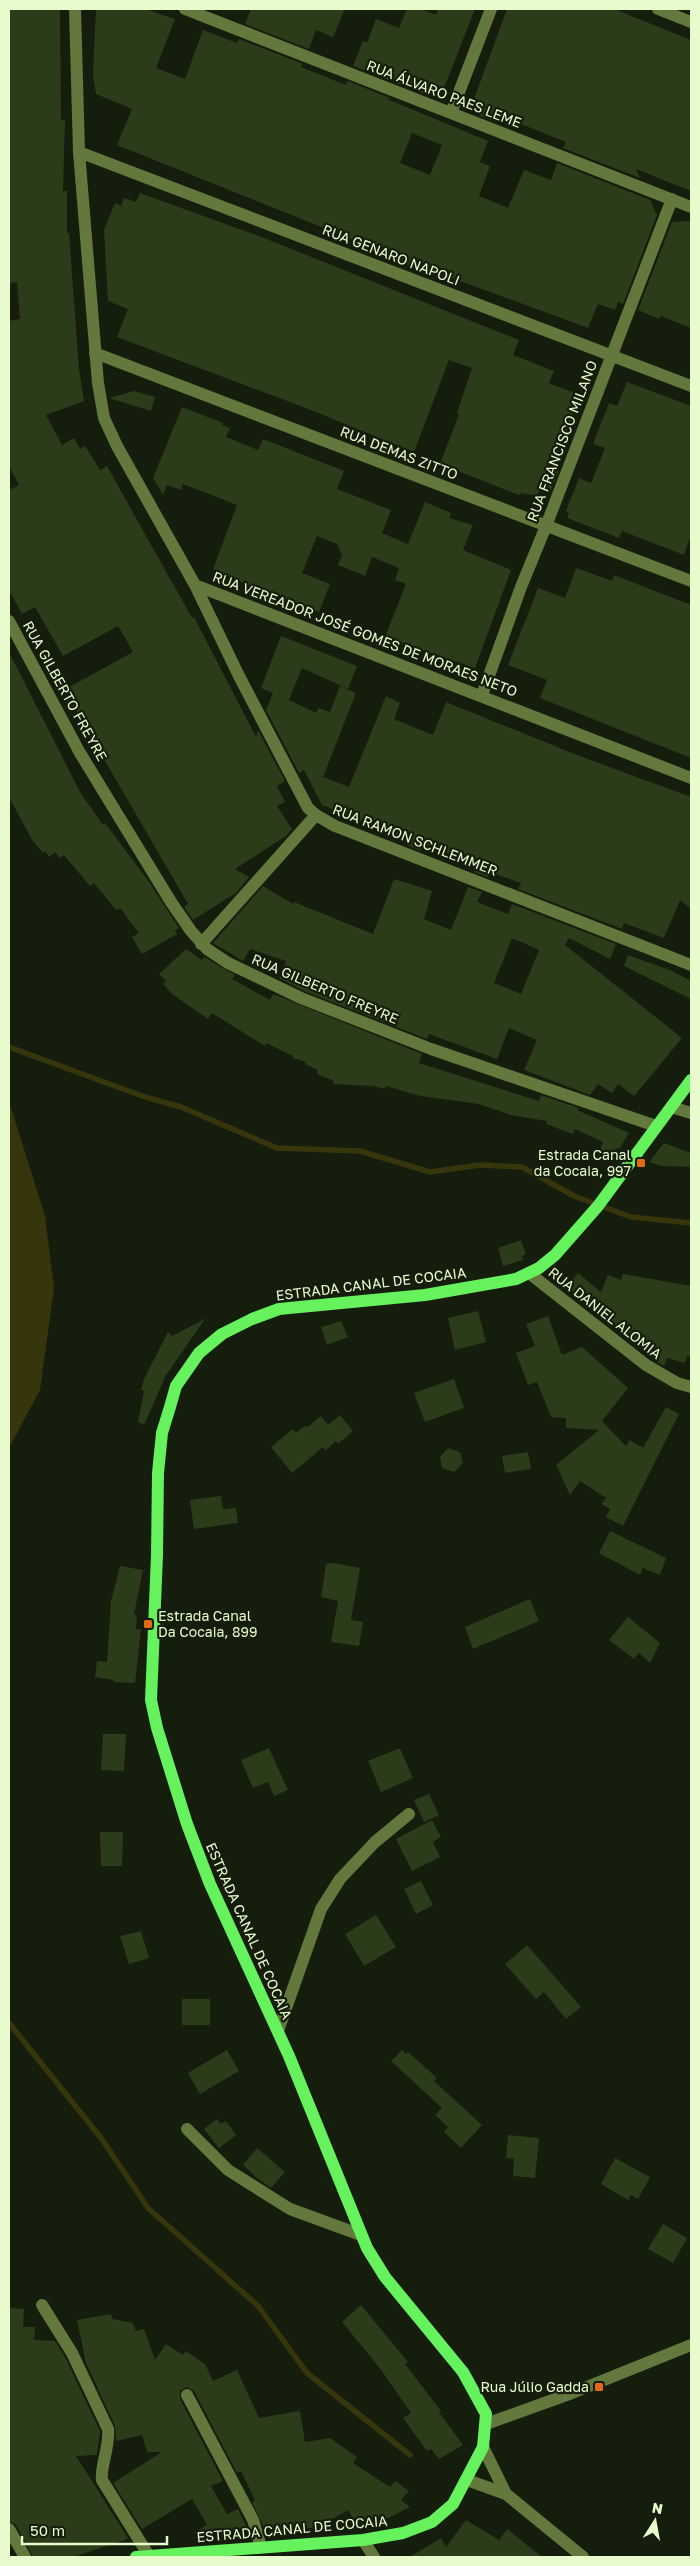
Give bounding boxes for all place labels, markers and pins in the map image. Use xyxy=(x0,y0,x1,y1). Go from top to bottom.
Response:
place label: Estrada Canal da Cocaia, 997 xyxy=(534,1146,631,1179)
marker: Estrada Canal da Cocaia, 997 xyxy=(635,1157,647,1169)
place label: Estrada Canal Da Cocaia, 899 xyxy=(158,1607,258,1640)
marker: Estrada Canal Da Cocaia, 899 xyxy=(142,1618,154,1630)
place label: Rua Júlio Gadda xyxy=(481,2378,589,2395)
marker: Rua Júlio Gadda xyxy=(593,2381,605,2393)

